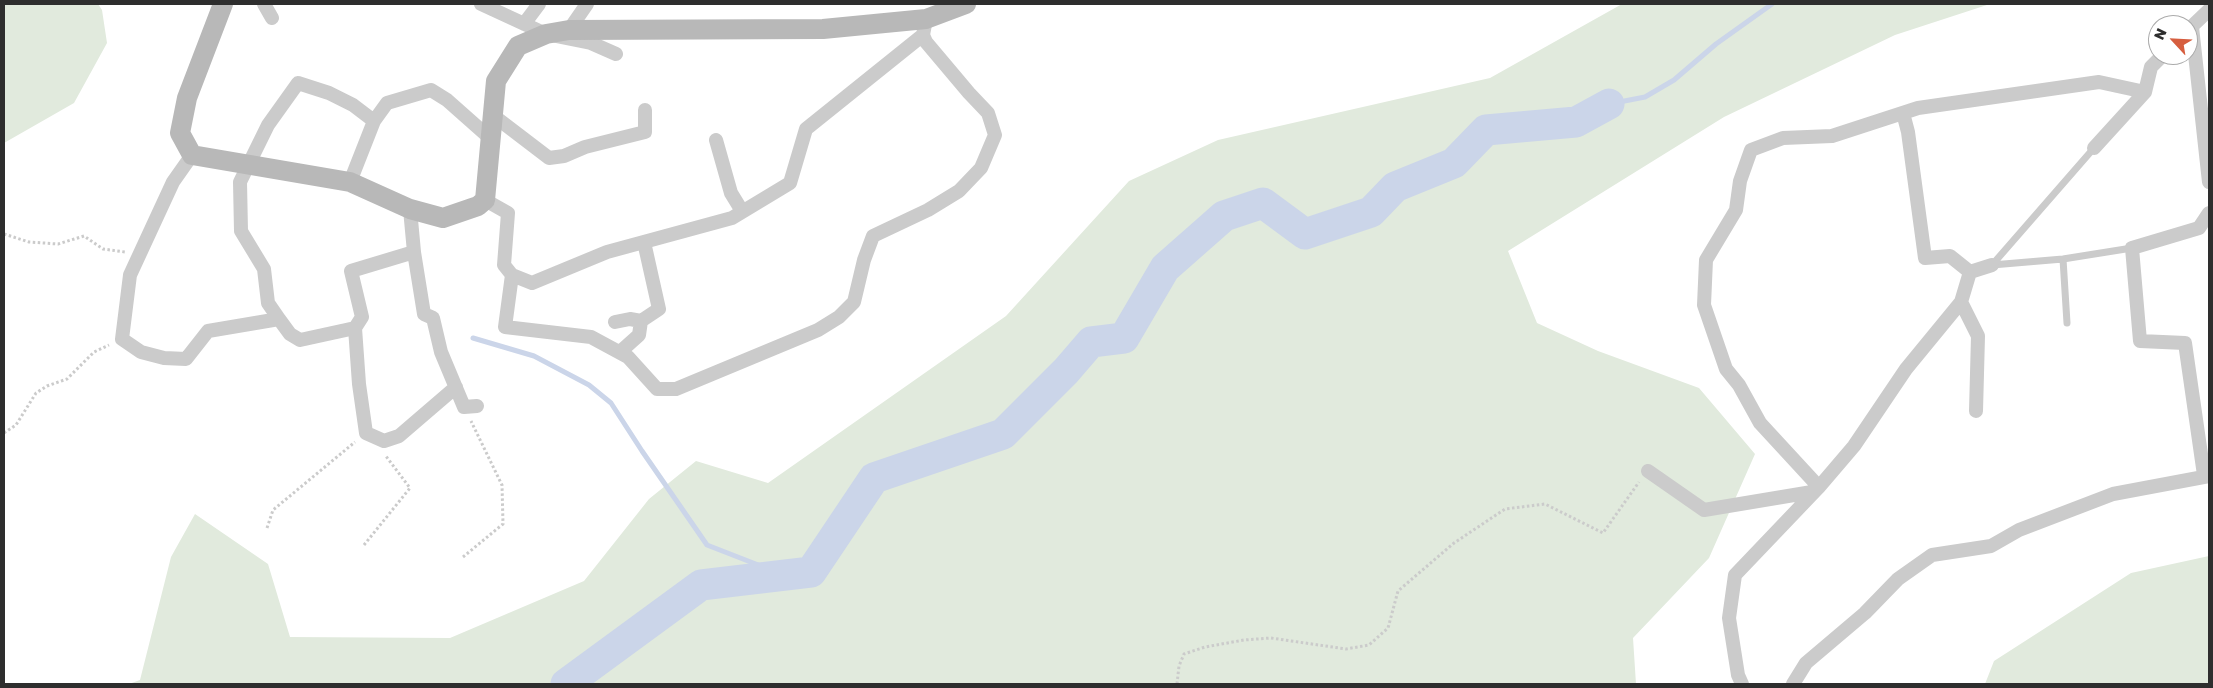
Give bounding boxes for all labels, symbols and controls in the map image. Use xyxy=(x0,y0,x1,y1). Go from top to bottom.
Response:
north arrow xyxy=(2148,15,2198,65)
text: N xyxy=(2150,25,2170,42)

